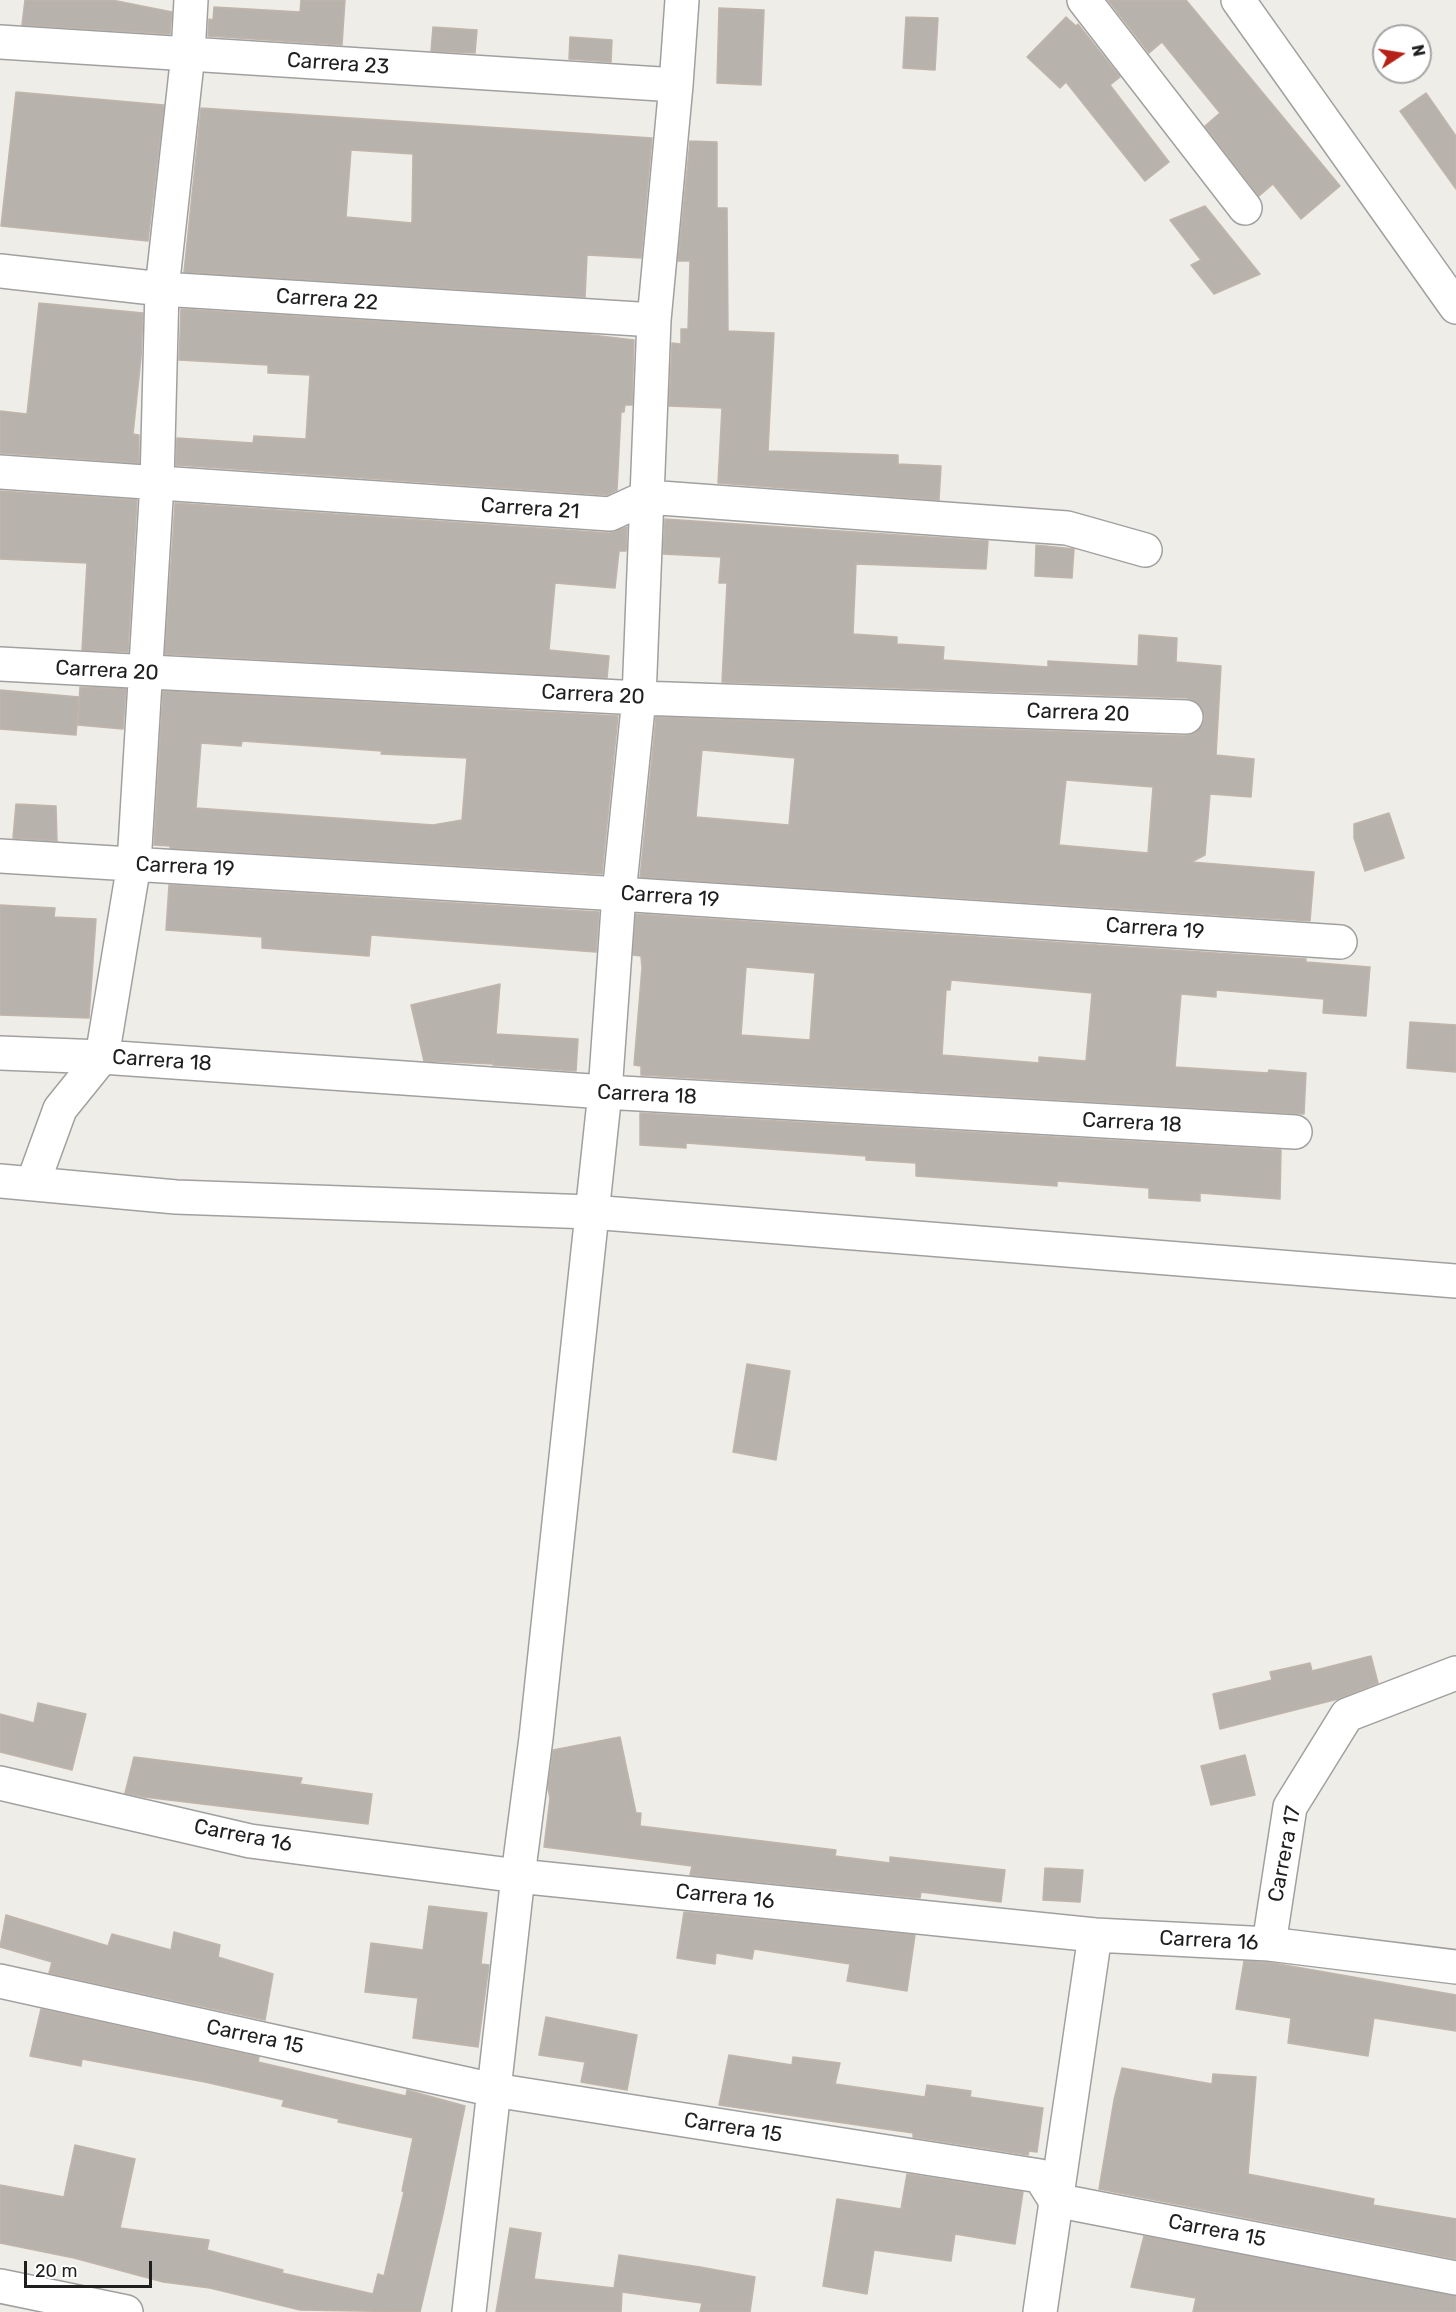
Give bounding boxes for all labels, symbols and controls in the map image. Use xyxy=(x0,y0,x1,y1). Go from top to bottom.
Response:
north arrow xyxy=(1372,24,1432,84)
text: N xyxy=(1408,43,1429,58)
street label: Carrera 23 xyxy=(286,48,390,80)
street label: Carrera 22 xyxy=(275,284,379,316)
street label: Carrera 21 xyxy=(480,493,580,525)
street label: Carrera 20 xyxy=(55,656,159,686)
street label: Carrera 20 xyxy=(541,680,645,710)
street label: Carrera 20 xyxy=(1026,699,1130,727)
street label: Carrera 19 xyxy=(135,852,235,882)
street label: Carrera 19 xyxy=(620,881,720,913)
street label: Carrera 19 xyxy=(1105,913,1205,945)
street label: Carrera 18 xyxy=(111,1045,213,1077)
street label: Carrera 18 xyxy=(596,1080,698,1110)
street label: Carrera 18 xyxy=(1081,1108,1183,1138)
street label: Carrera 17 xyxy=(1263,1804,1307,1904)
street label: Carrera 16 xyxy=(192,1814,294,1858)
street label: Carrera 16 xyxy=(674,1879,776,1915)
street label: Carrera 16 xyxy=(1159,1926,1259,1956)
street label: Carrera 15 xyxy=(204,2014,306,2060)
street label: Carrera 15 xyxy=(682,2108,784,2148)
street label: Carrera 15 xyxy=(1166,2209,1268,2253)
scale bar xyxy=(27,2249,154,2287)
text: 20 m xyxy=(35,2260,77,2282)

